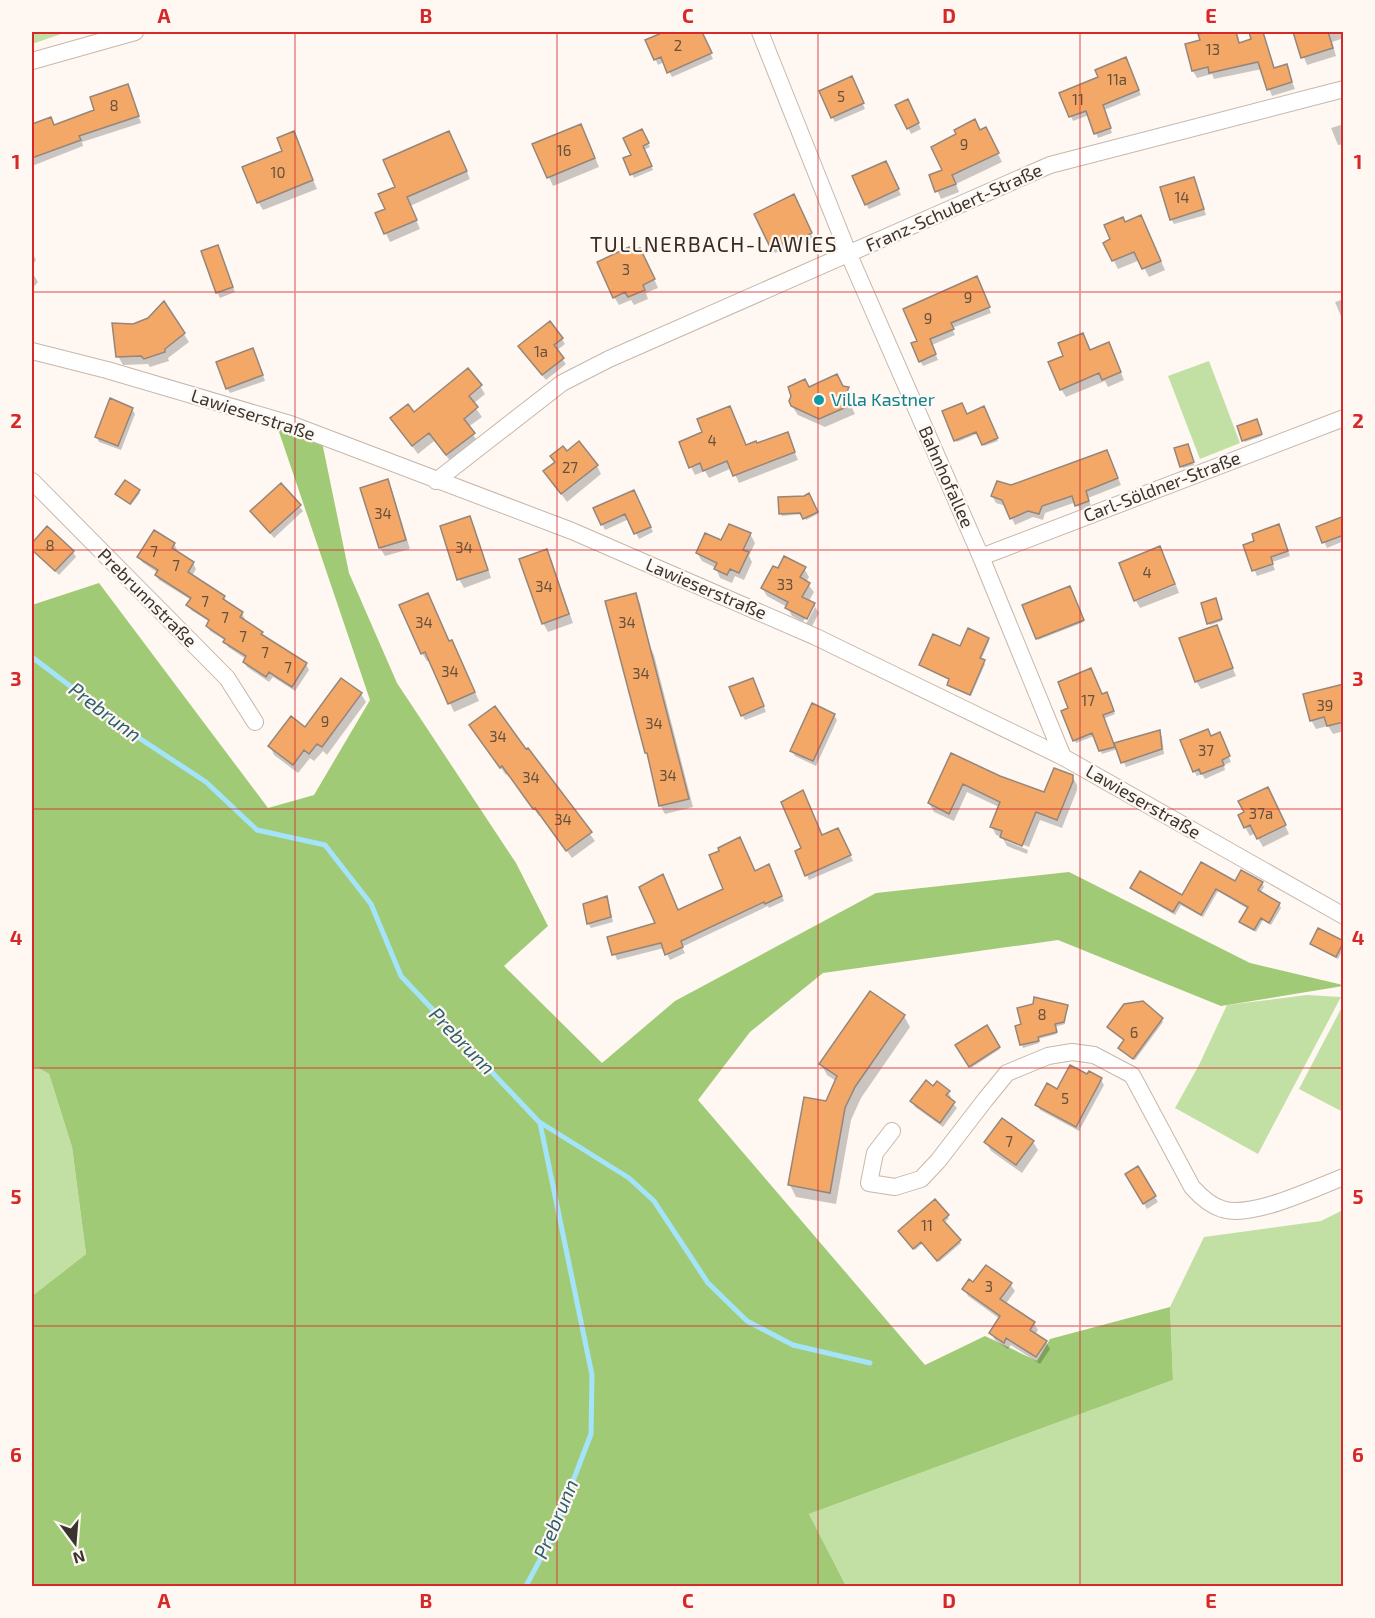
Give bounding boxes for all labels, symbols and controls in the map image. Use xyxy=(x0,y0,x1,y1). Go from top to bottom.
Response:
text: A xyxy=(157,3,171,27)
text: B xyxy=(420,3,432,27)
text: C xyxy=(682,3,694,27)
text: D xyxy=(942,3,956,27)
text: E xyxy=(1205,3,1217,27)
house number: 2 xyxy=(674,36,682,54)
house number: 13 xyxy=(1206,40,1220,58)
house number: 11a xyxy=(1107,70,1127,88)
house number: 5 xyxy=(837,87,845,105)
house number: 11 xyxy=(1072,90,1084,108)
house number: 8 xyxy=(109,96,119,114)
house number: 9 xyxy=(960,135,968,153)
house number: 16 xyxy=(557,141,571,159)
text: 1 xyxy=(12,149,20,173)
text: 1 xyxy=(1354,149,1362,173)
street label: Franz-Schubert-Straße xyxy=(862,158,1045,256)
house number: 10 xyxy=(270,163,286,181)
house number: 14 xyxy=(1174,188,1190,206)
district label: TULLNERBACH-LAWIES xyxy=(590,231,838,256)
house number: 3 xyxy=(622,260,630,278)
house number: 9 xyxy=(964,288,972,306)
house number: 9 xyxy=(924,309,932,327)
house number: 1a xyxy=(534,342,548,360)
street label: Lawieserstraße xyxy=(189,384,318,444)
place label: Villa Kastner xyxy=(831,388,935,410)
marker: Villa Kastner xyxy=(812,393,826,407)
text: 2 xyxy=(10,408,22,432)
text: 2 xyxy=(1352,408,1364,432)
street label: Bahnhofallee xyxy=(915,422,979,531)
house number: 4 xyxy=(707,431,717,449)
street label: Carl-Söldner-Straße xyxy=(1080,446,1243,526)
house number: 27 xyxy=(562,458,578,476)
house number: 34 xyxy=(374,504,392,522)
house number: 8 xyxy=(45,536,55,554)
house number: 34 xyxy=(455,538,473,556)
house number: 7 xyxy=(150,542,158,560)
street label: Prebrunnstraße xyxy=(94,543,202,651)
street label: Lawieserstraße xyxy=(643,553,770,623)
house number: 7 xyxy=(172,556,180,574)
house number: 4 xyxy=(1142,563,1152,581)
house number: 33 xyxy=(777,575,793,593)
house number: 34 xyxy=(535,577,553,595)
house number: 7 xyxy=(201,592,209,610)
house number: 7 xyxy=(221,608,229,626)
house number: 34 xyxy=(415,613,433,631)
house number: 34 xyxy=(618,613,636,631)
house number: 7 xyxy=(239,627,247,645)
house number: 7 xyxy=(261,643,269,661)
house number: 7 xyxy=(284,658,292,676)
house number: 34 xyxy=(441,662,459,680)
house number: 34 xyxy=(632,664,650,682)
text: 3 xyxy=(10,666,22,690)
text: 3 xyxy=(1352,666,1364,690)
water label: Prebrunn xyxy=(65,676,146,746)
house number: 17 xyxy=(1081,691,1095,709)
house number: 39 xyxy=(1317,696,1333,714)
house number: 9 xyxy=(321,712,329,730)
house number: 34 xyxy=(645,714,663,732)
house number: 34 xyxy=(489,727,507,745)
house number: 37 xyxy=(1198,741,1214,759)
street label: Lawieserstraße xyxy=(1082,759,1205,843)
house number: 34 xyxy=(659,766,677,784)
house number: 34 xyxy=(522,768,540,786)
house number: 37a xyxy=(1249,804,1273,822)
house number: 34 xyxy=(554,810,572,828)
text: 4 xyxy=(10,925,23,949)
text: 4 xyxy=(1352,925,1365,949)
water label: Prebrunn xyxy=(425,1002,501,1079)
house number: 8 xyxy=(1037,1005,1047,1023)
house number: 6 xyxy=(1130,1023,1138,1041)
house number: 5 xyxy=(1061,1089,1069,1107)
house number: 7 xyxy=(1005,1132,1013,1150)
text: 5 xyxy=(10,1184,22,1208)
text: 5 xyxy=(1352,1184,1364,1208)
house number: 11 xyxy=(921,1216,933,1234)
house number: 3 xyxy=(985,1277,993,1295)
text: 6 xyxy=(10,1442,22,1466)
text: 6 xyxy=(1352,1442,1364,1466)
water label: Prebrunn xyxy=(528,1475,583,1562)
north arrow xyxy=(45,1513,105,1573)
text: N xyxy=(71,1547,87,1569)
text: A xyxy=(157,1588,171,1612)
text: B xyxy=(420,1588,432,1612)
text: C xyxy=(682,1588,694,1612)
text: D xyxy=(942,1588,956,1612)
text: E xyxy=(1205,1588,1217,1612)

